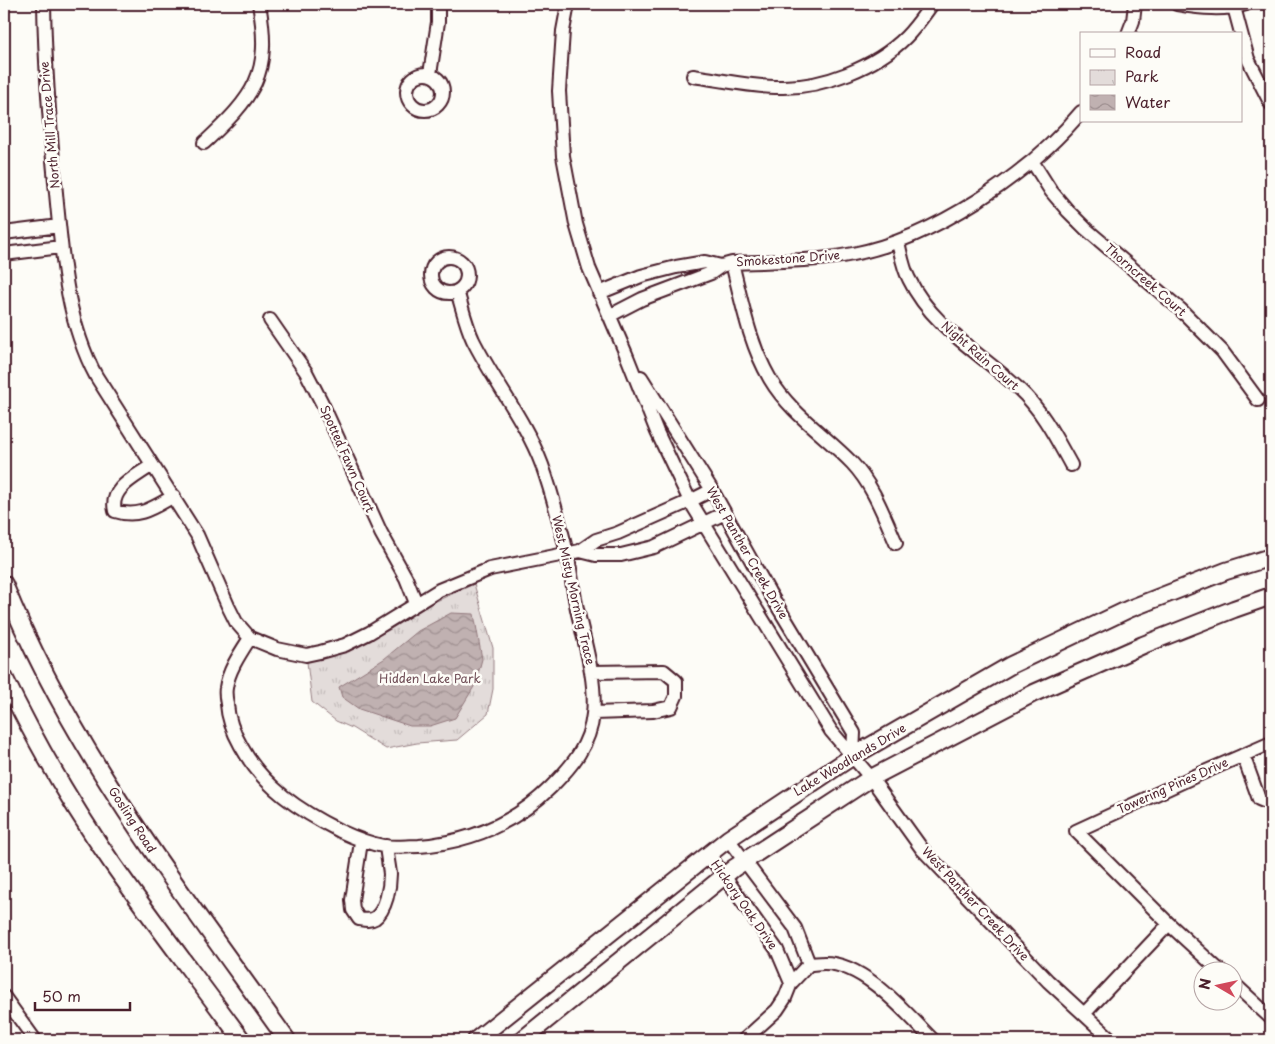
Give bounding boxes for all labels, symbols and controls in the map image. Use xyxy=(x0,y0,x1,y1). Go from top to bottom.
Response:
legend xyxy=(1080,32,1242,122)
text: Road xyxy=(1125,40,1161,63)
street label: North Mill Trace Drive xyxy=(34,61,64,189)
text: Park xyxy=(1125,64,1159,87)
text: Water xyxy=(1125,90,1170,113)
street label: Thorncreek Court xyxy=(1101,239,1191,320)
street label: Smokestone Drive xyxy=(735,245,841,271)
street label: Night Rain Court xyxy=(938,316,1023,394)
street label: Spotted Fawn Court xyxy=(316,402,380,515)
street label: West Panther Creek Drive xyxy=(703,483,793,622)
street label: West Misty Morning Trace xyxy=(548,513,600,666)
park label: Hidden Lake Park xyxy=(379,669,481,687)
street label: Lake Woodlands Drive xyxy=(790,718,909,800)
street label: Towering Pines Drive xyxy=(1114,753,1231,818)
street label: Gosling Road xyxy=(105,783,161,856)
street label: West Panther Creek Drive xyxy=(918,842,1034,964)
street label: Hickory Oak Drive xyxy=(707,856,783,953)
north arrow xyxy=(1192,962,1242,1012)
text: N xyxy=(1193,977,1216,991)
scale bar xyxy=(35,979,130,1011)
text: 50 m xyxy=(42,984,81,1007)

